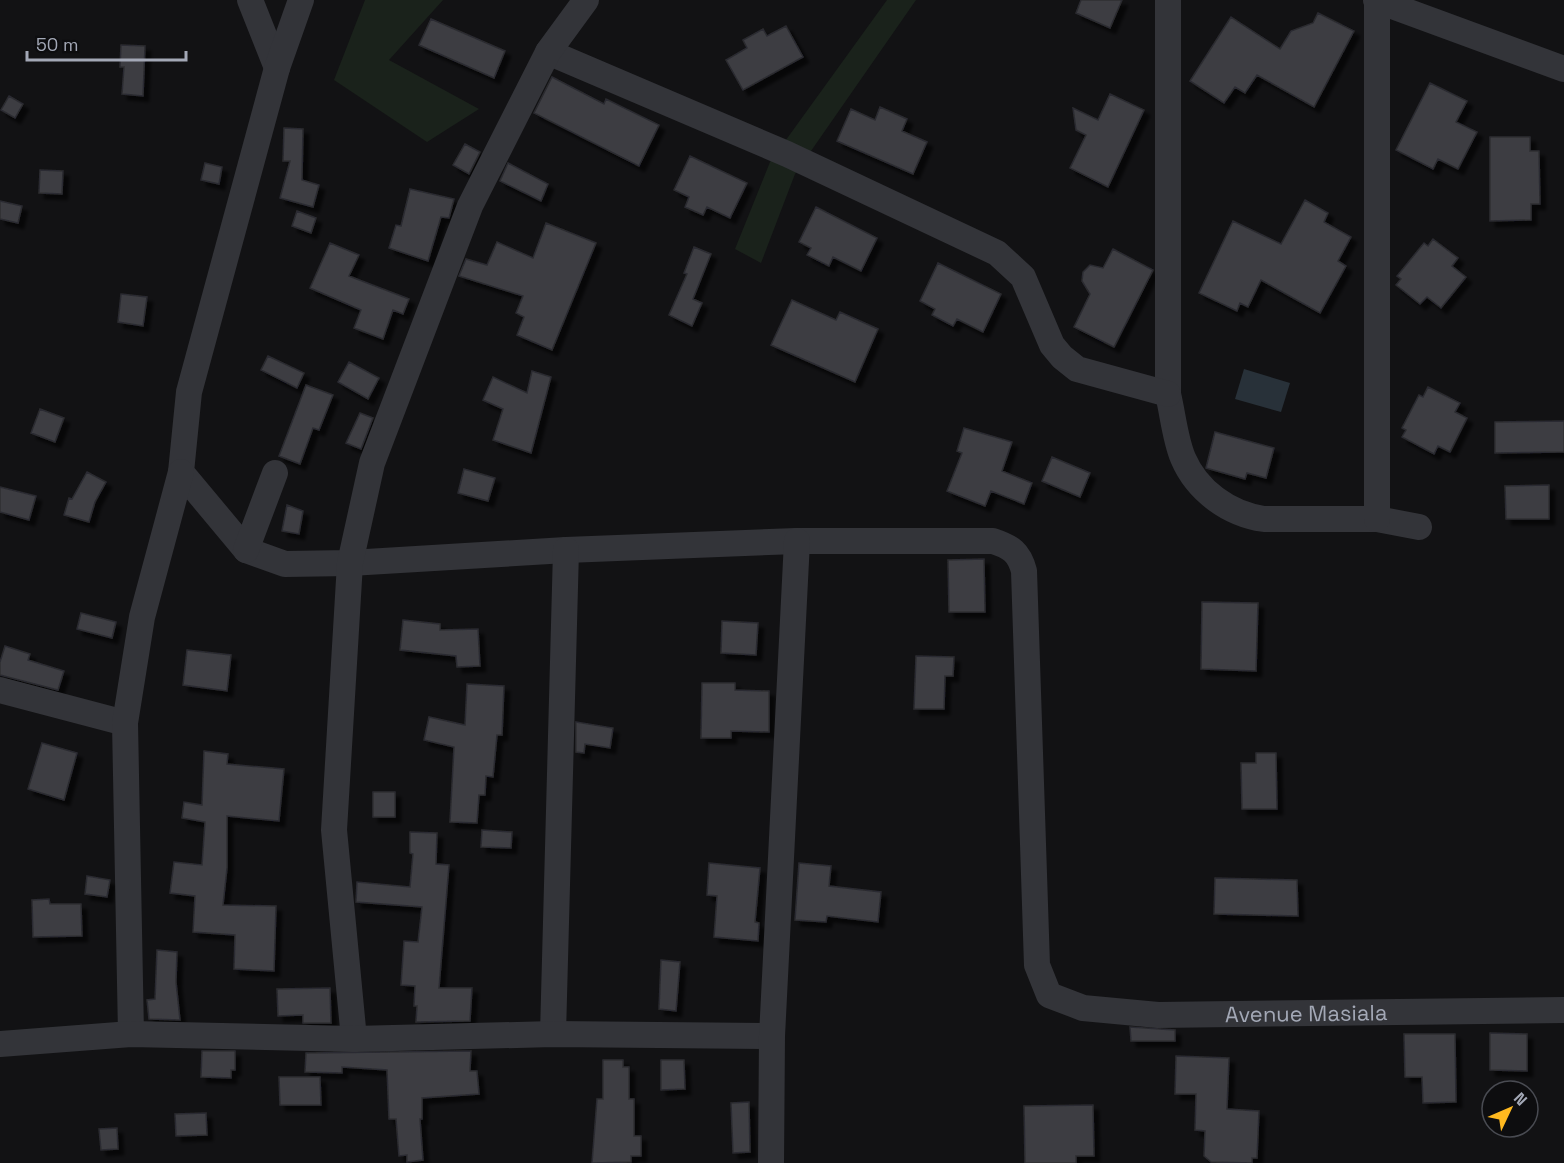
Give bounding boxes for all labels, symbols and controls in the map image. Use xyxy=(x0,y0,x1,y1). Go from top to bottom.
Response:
scale bar xyxy=(27,24,186,62)
text: 50 m xyxy=(36,33,78,56)
street label: Avenue Masiala xyxy=(1225,998,1388,1028)
north arrow xyxy=(1480,1079,1540,1139)
text: N xyxy=(1509,1088,1532,1110)

